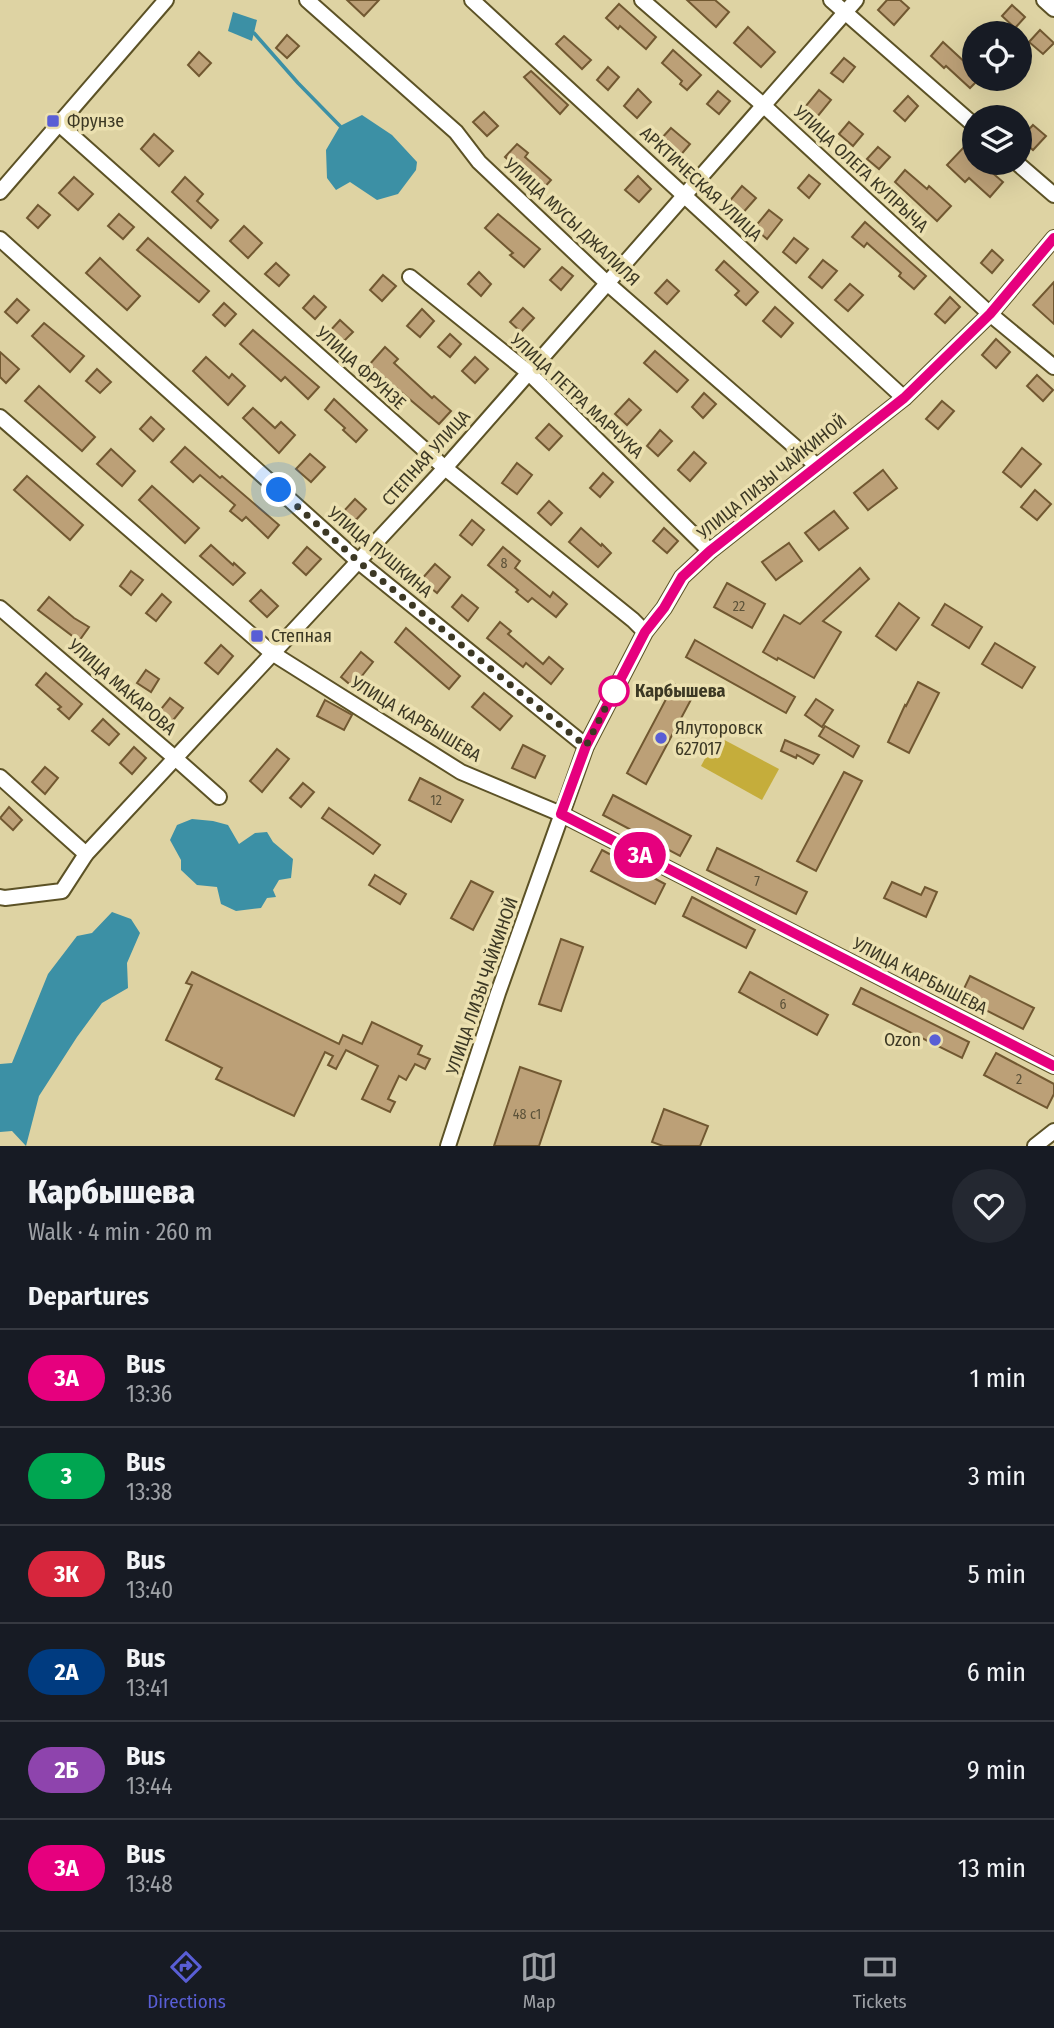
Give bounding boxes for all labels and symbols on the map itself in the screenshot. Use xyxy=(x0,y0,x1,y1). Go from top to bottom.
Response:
street label: УЛИЦА ОЛЕГА КУПРЫЧА xyxy=(788,100,933,237)
place label: Фрунзе xyxy=(67,110,124,132)
marker: Фрунзе xyxy=(45,113,61,129)
street label: АРКТИЧЕСКАЯ УЛИЦА xyxy=(636,122,767,246)
street label: УЛИЦА МУСЫ ДЖАЛИЛЯ xyxy=(499,153,644,291)
street label: УЛИЦА ФРУНЗЕ xyxy=(311,321,411,414)
street label: УЛИЦА ПЕТРА МАРЧУКА xyxy=(505,328,648,464)
street label: СТЕПНАЯ УЛИЦА xyxy=(377,405,475,510)
street label: УЛИЦА ЛИЗЫ ЧАЙКИНОЙ xyxy=(692,410,851,545)
your location xyxy=(261,472,296,507)
street label: УЛИЦА ПУШКИНА xyxy=(322,501,437,602)
house number: 8 xyxy=(501,555,508,572)
house number: 22 xyxy=(733,598,745,615)
place label: Степная xyxy=(271,625,332,647)
marker: Степная xyxy=(249,628,265,644)
street label: УЛИЦА МАКАРОВА xyxy=(63,634,181,740)
street label: УЛИЦА КАРБЫШЕВА xyxy=(346,671,486,767)
marker: Карбышева xyxy=(599,676,629,706)
place label: Карбышева xyxy=(635,680,726,702)
place label: Ялуторовск 627017 xyxy=(675,717,763,760)
marker: Ялуторовск 627017 xyxy=(653,730,669,746)
house number: 12 xyxy=(430,792,442,809)
line badge: 3А xyxy=(608,832,672,878)
house number: 7 xyxy=(754,873,760,890)
street label: УЛИЦА ЛИЗЫ ЧАЙКИНОЙ xyxy=(441,894,523,1078)
street label: УЛИЦА КАРБЫШЕВА xyxy=(848,932,991,1020)
house number: 6 xyxy=(780,996,787,1013)
place label: Ozon xyxy=(884,1029,921,1051)
marker: Ozon xyxy=(927,1032,943,1048)
house number: 2 xyxy=(1016,1071,1022,1088)
house number: 48 с1 xyxy=(513,1106,541,1123)

